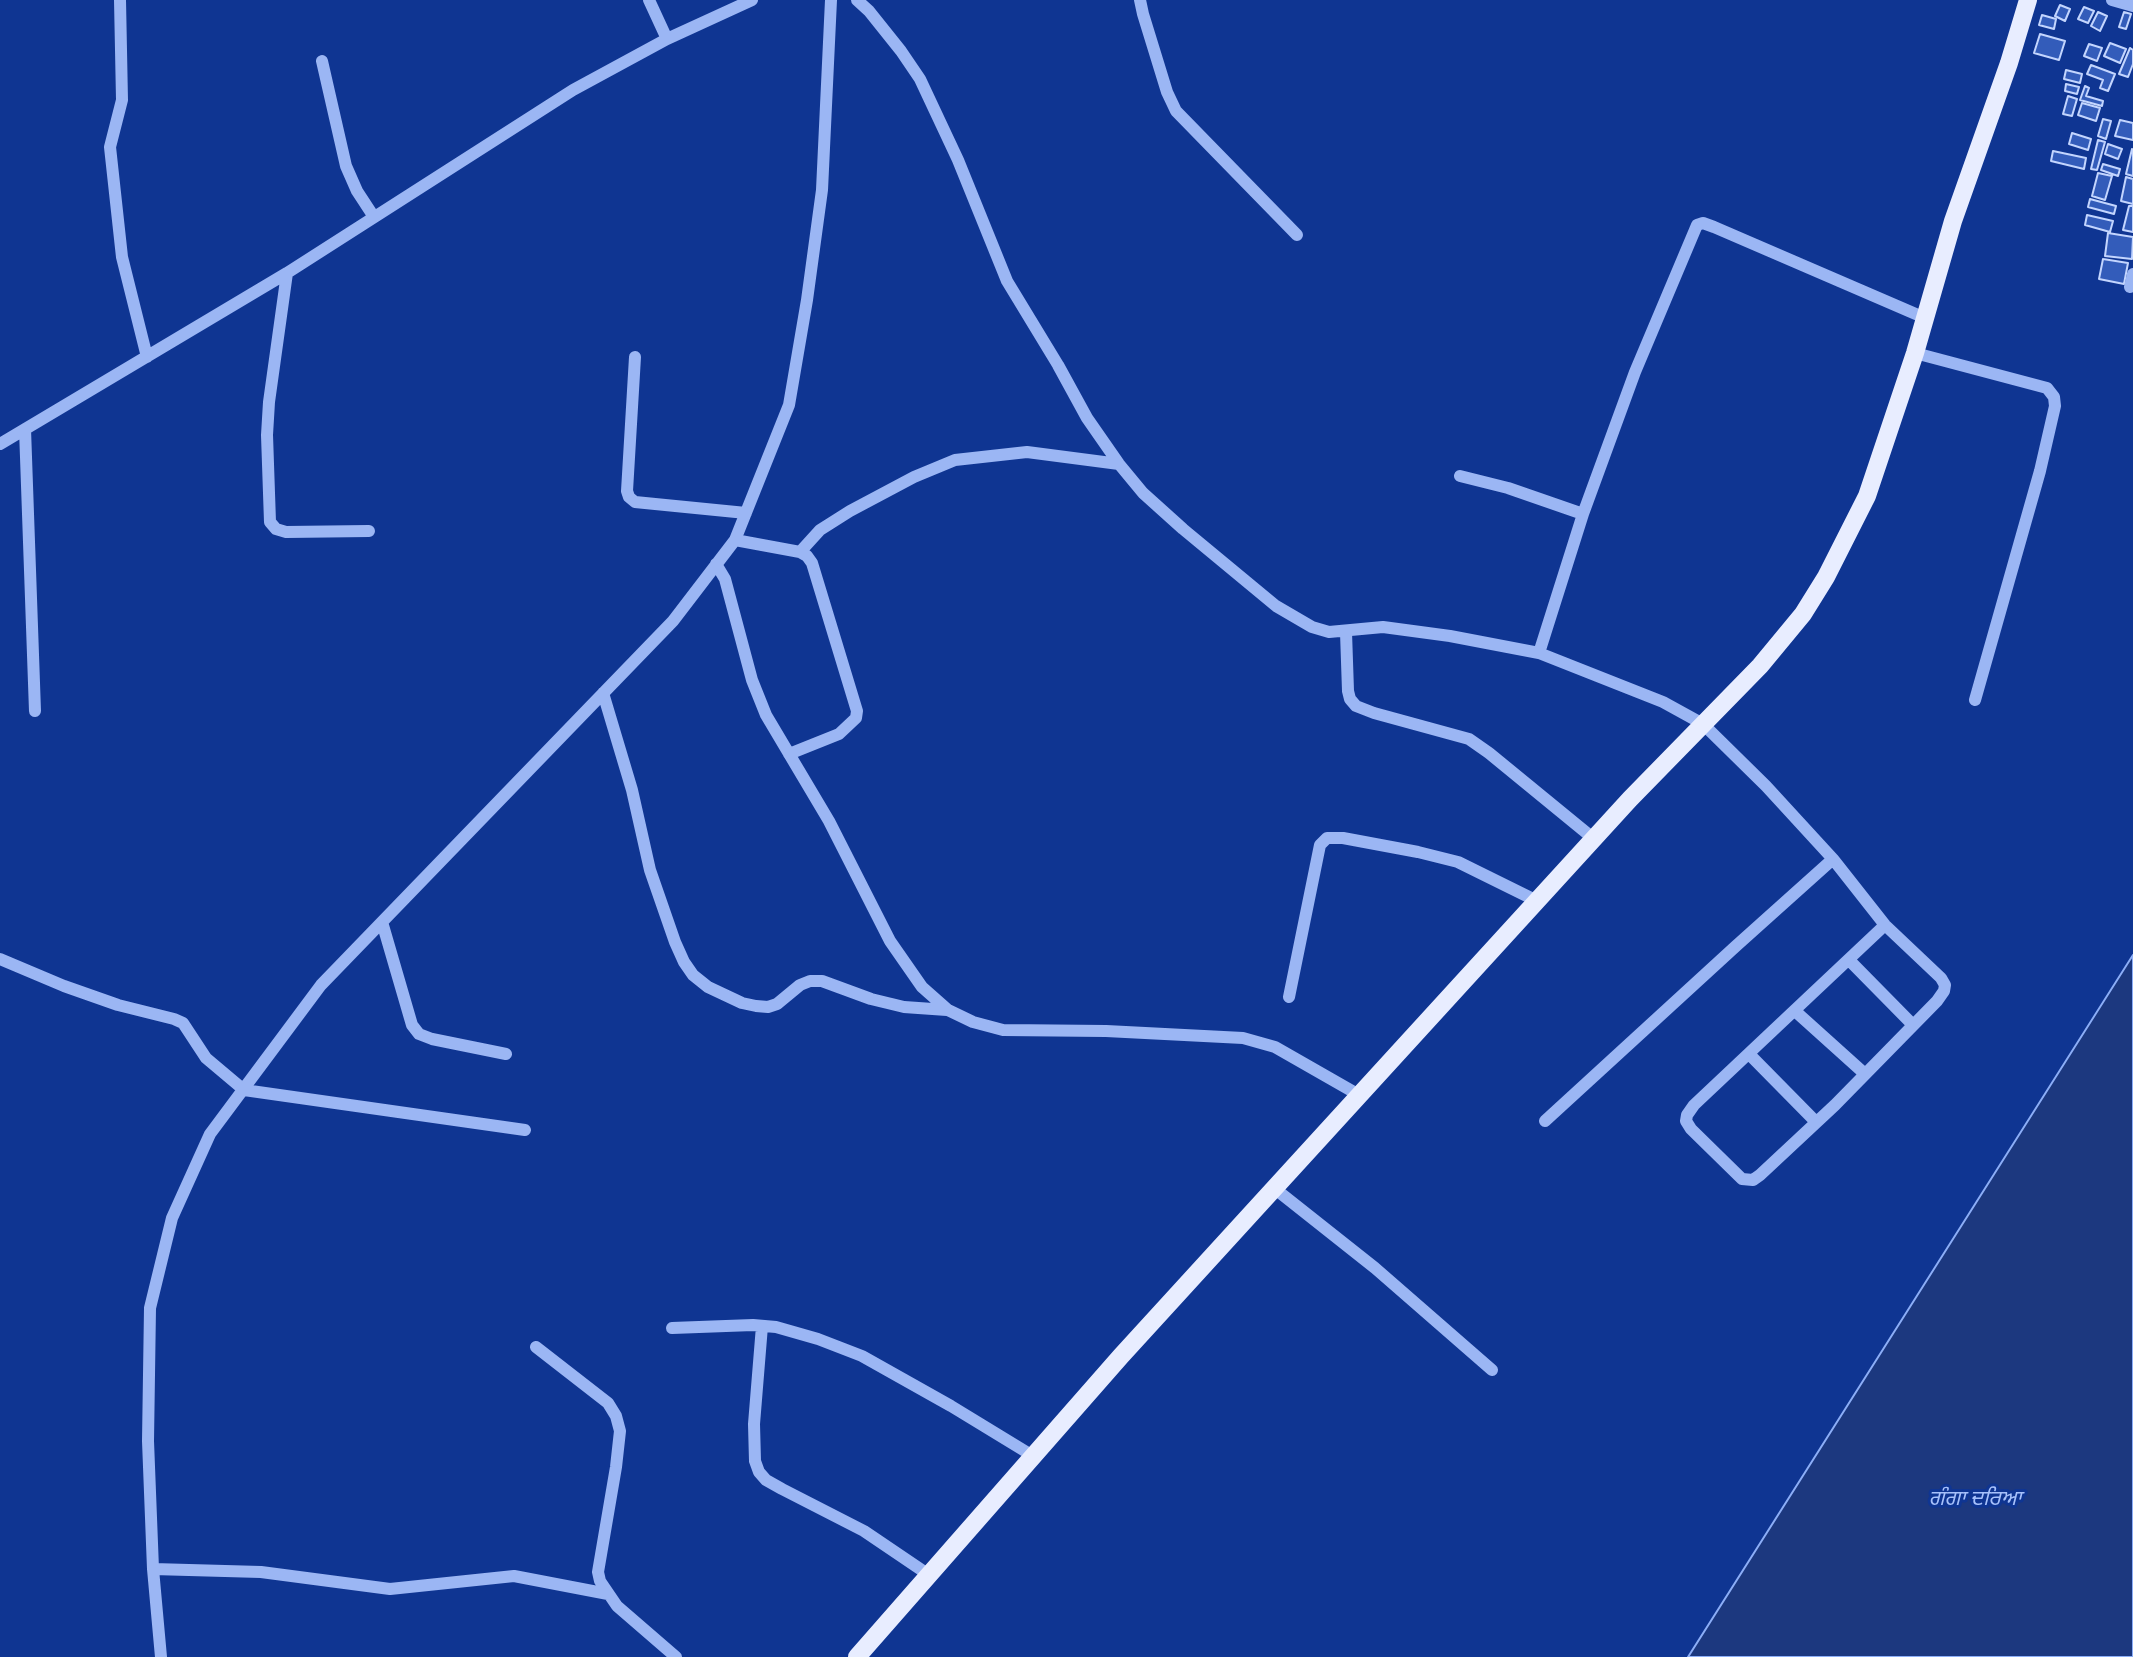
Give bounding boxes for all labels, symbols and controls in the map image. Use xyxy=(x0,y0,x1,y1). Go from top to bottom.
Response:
water label: ਗੰਗਾ ਦਰਿਆ xyxy=(1929,1486,2021,1512)

